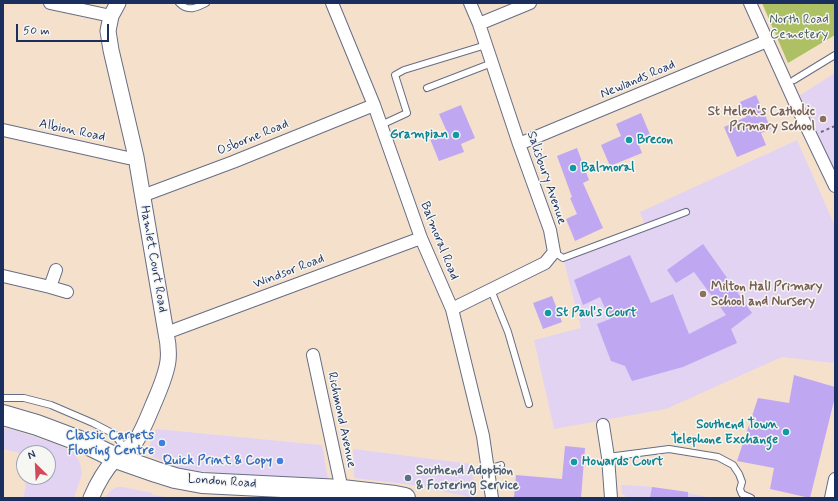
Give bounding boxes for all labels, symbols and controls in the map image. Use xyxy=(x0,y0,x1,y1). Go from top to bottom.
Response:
park label: North Road Cemetery xyxy=(769,12,829,43)
scale bar xyxy=(18,16,111,42)
text: 50 m xyxy=(23,23,50,39)
street label: Newlands Road xyxy=(598,57,678,103)
place label: St Helen's Catholic Primary School xyxy=(708,104,815,135)
marker: St Helen's Catholic Primary School xyxy=(818,114,828,124)
street label: Albion Road xyxy=(38,116,106,146)
street label: Osborne Road xyxy=(215,117,291,159)
place label: Grampian xyxy=(390,127,448,143)
street label: Salisbury Avenue xyxy=(523,129,569,227)
marker: Grampian xyxy=(451,130,461,140)
place label: Brecon xyxy=(637,132,673,148)
marker: Brecon xyxy=(624,135,634,145)
place label: Balmoral xyxy=(581,160,635,176)
marker: Balmoral xyxy=(568,163,578,173)
street label: Balmoral Road xyxy=(416,200,462,282)
street label: Hamlet Court Road xyxy=(136,204,170,314)
street label: Windsor Road xyxy=(251,251,327,293)
place label: Milton Hall Primary School and Nursery xyxy=(711,279,822,310)
marker: Milton Hall Primary School and Nursery xyxy=(698,289,708,299)
place label: St Paul's Court xyxy=(556,305,637,321)
marker: St Paul's Court xyxy=(543,308,553,318)
street label: Richmond Avenue xyxy=(323,371,359,469)
place label: Southend Town Telephone Exchange xyxy=(671,417,778,448)
marker: Southend Town Telephone Exchange xyxy=(781,427,791,437)
place label: Classic Carpets Flooring Centre xyxy=(66,428,154,459)
marker: Classic Carpets Flooring Centre xyxy=(157,438,167,448)
north arrow xyxy=(16,445,56,485)
text: N xyxy=(25,447,38,463)
place label: Quick Print & Copy xyxy=(163,453,272,469)
place label: Howards Court xyxy=(582,454,663,470)
marker: Quick Print & Copy xyxy=(275,456,285,466)
marker: Howards Court xyxy=(569,457,579,467)
place label: Southend Adoption & Fostering Service xyxy=(416,463,519,494)
street label: London Road xyxy=(187,472,257,492)
marker: Southend Adoption & Fostering Service xyxy=(403,473,413,483)

